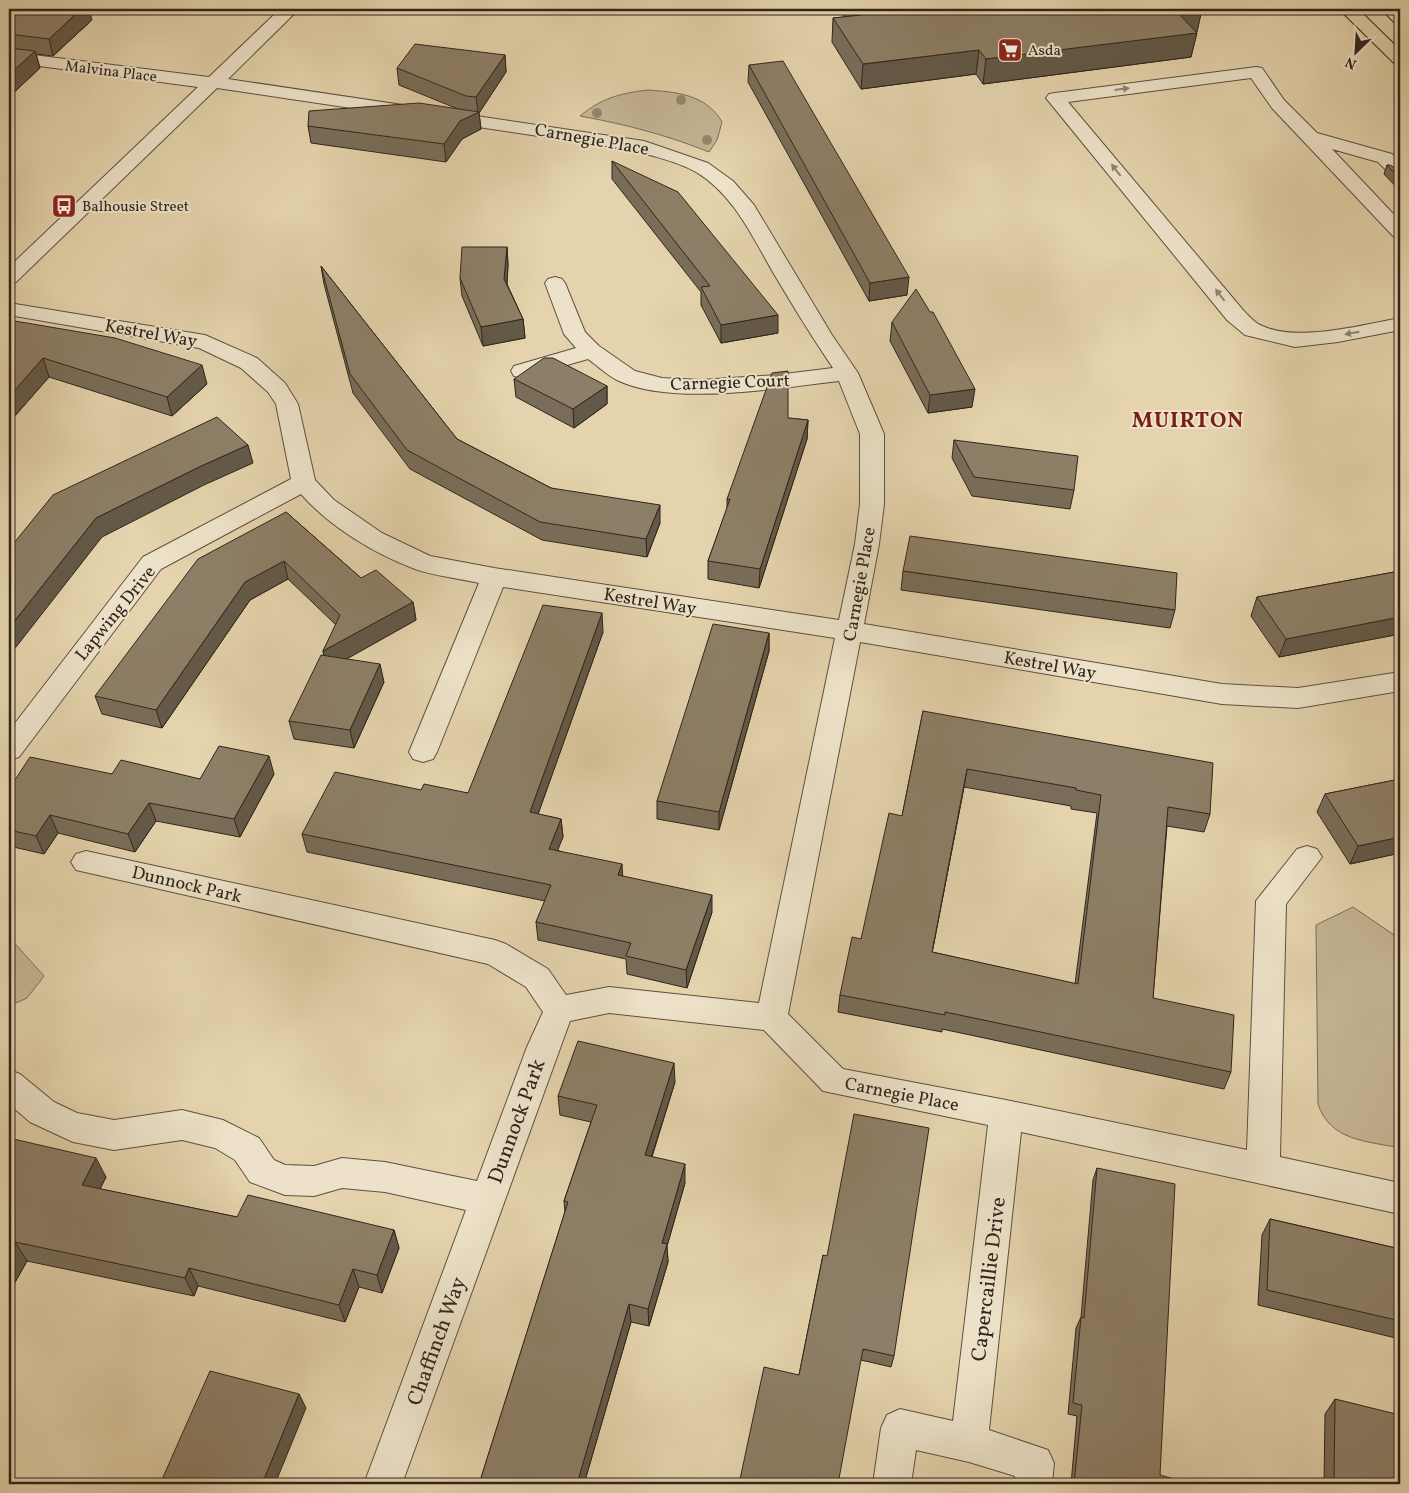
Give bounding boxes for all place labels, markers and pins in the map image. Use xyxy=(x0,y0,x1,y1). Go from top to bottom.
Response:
supermarket icon: Asda xyxy=(997,37,1023,63)
place label: Asda xyxy=(1028,41,1061,62)
bus stop icon: Balhousie Street xyxy=(51,193,77,219)
place label: Balhousie Street xyxy=(82,197,189,218)

